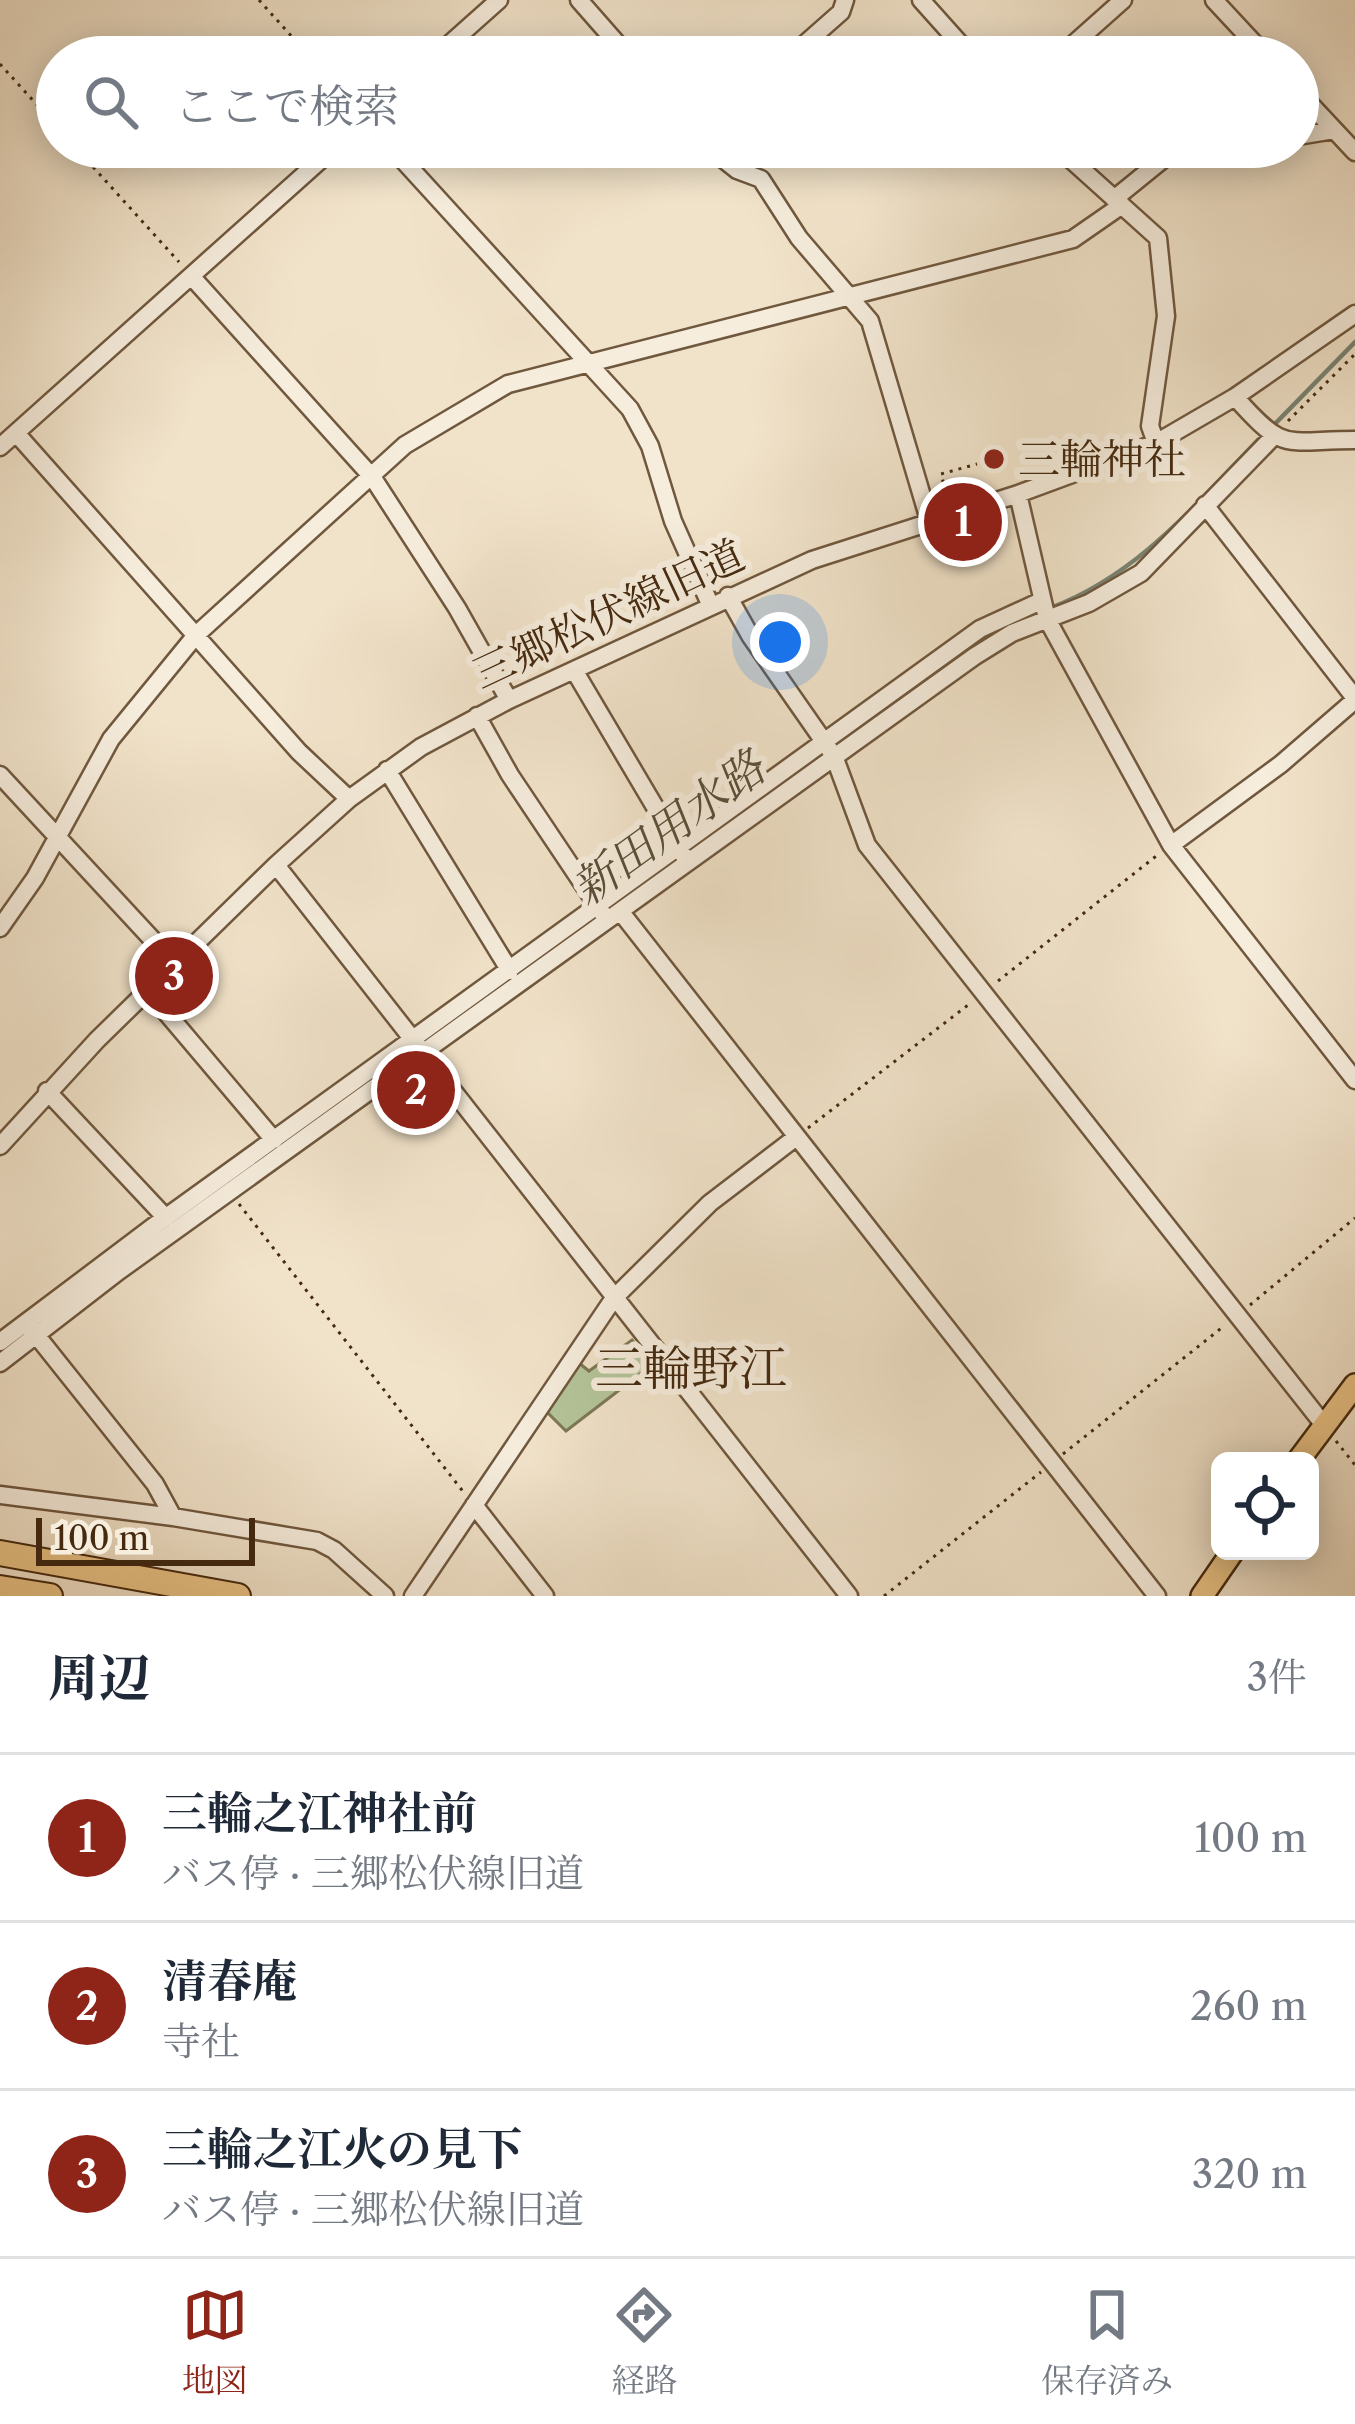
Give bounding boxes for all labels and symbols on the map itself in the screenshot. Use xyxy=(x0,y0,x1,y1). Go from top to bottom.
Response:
place label: 三輪神社 xyxy=(1018,433,1186,485)
marker: 三輪神社 xyxy=(981,446,1007,472)
pin: 1 xyxy=(924,477,1002,567)
street label: 三郷松伏線旧道 xyxy=(464,528,752,700)
your location xyxy=(750,612,810,672)
water label: 新田用水路 xyxy=(561,737,778,917)
pin: 3 xyxy=(135,931,213,1021)
pin: 2 xyxy=(377,1045,455,1135)
district label: 三輪野江 xyxy=(595,1338,787,1397)
scale bar xyxy=(36,1512,255,1565)

